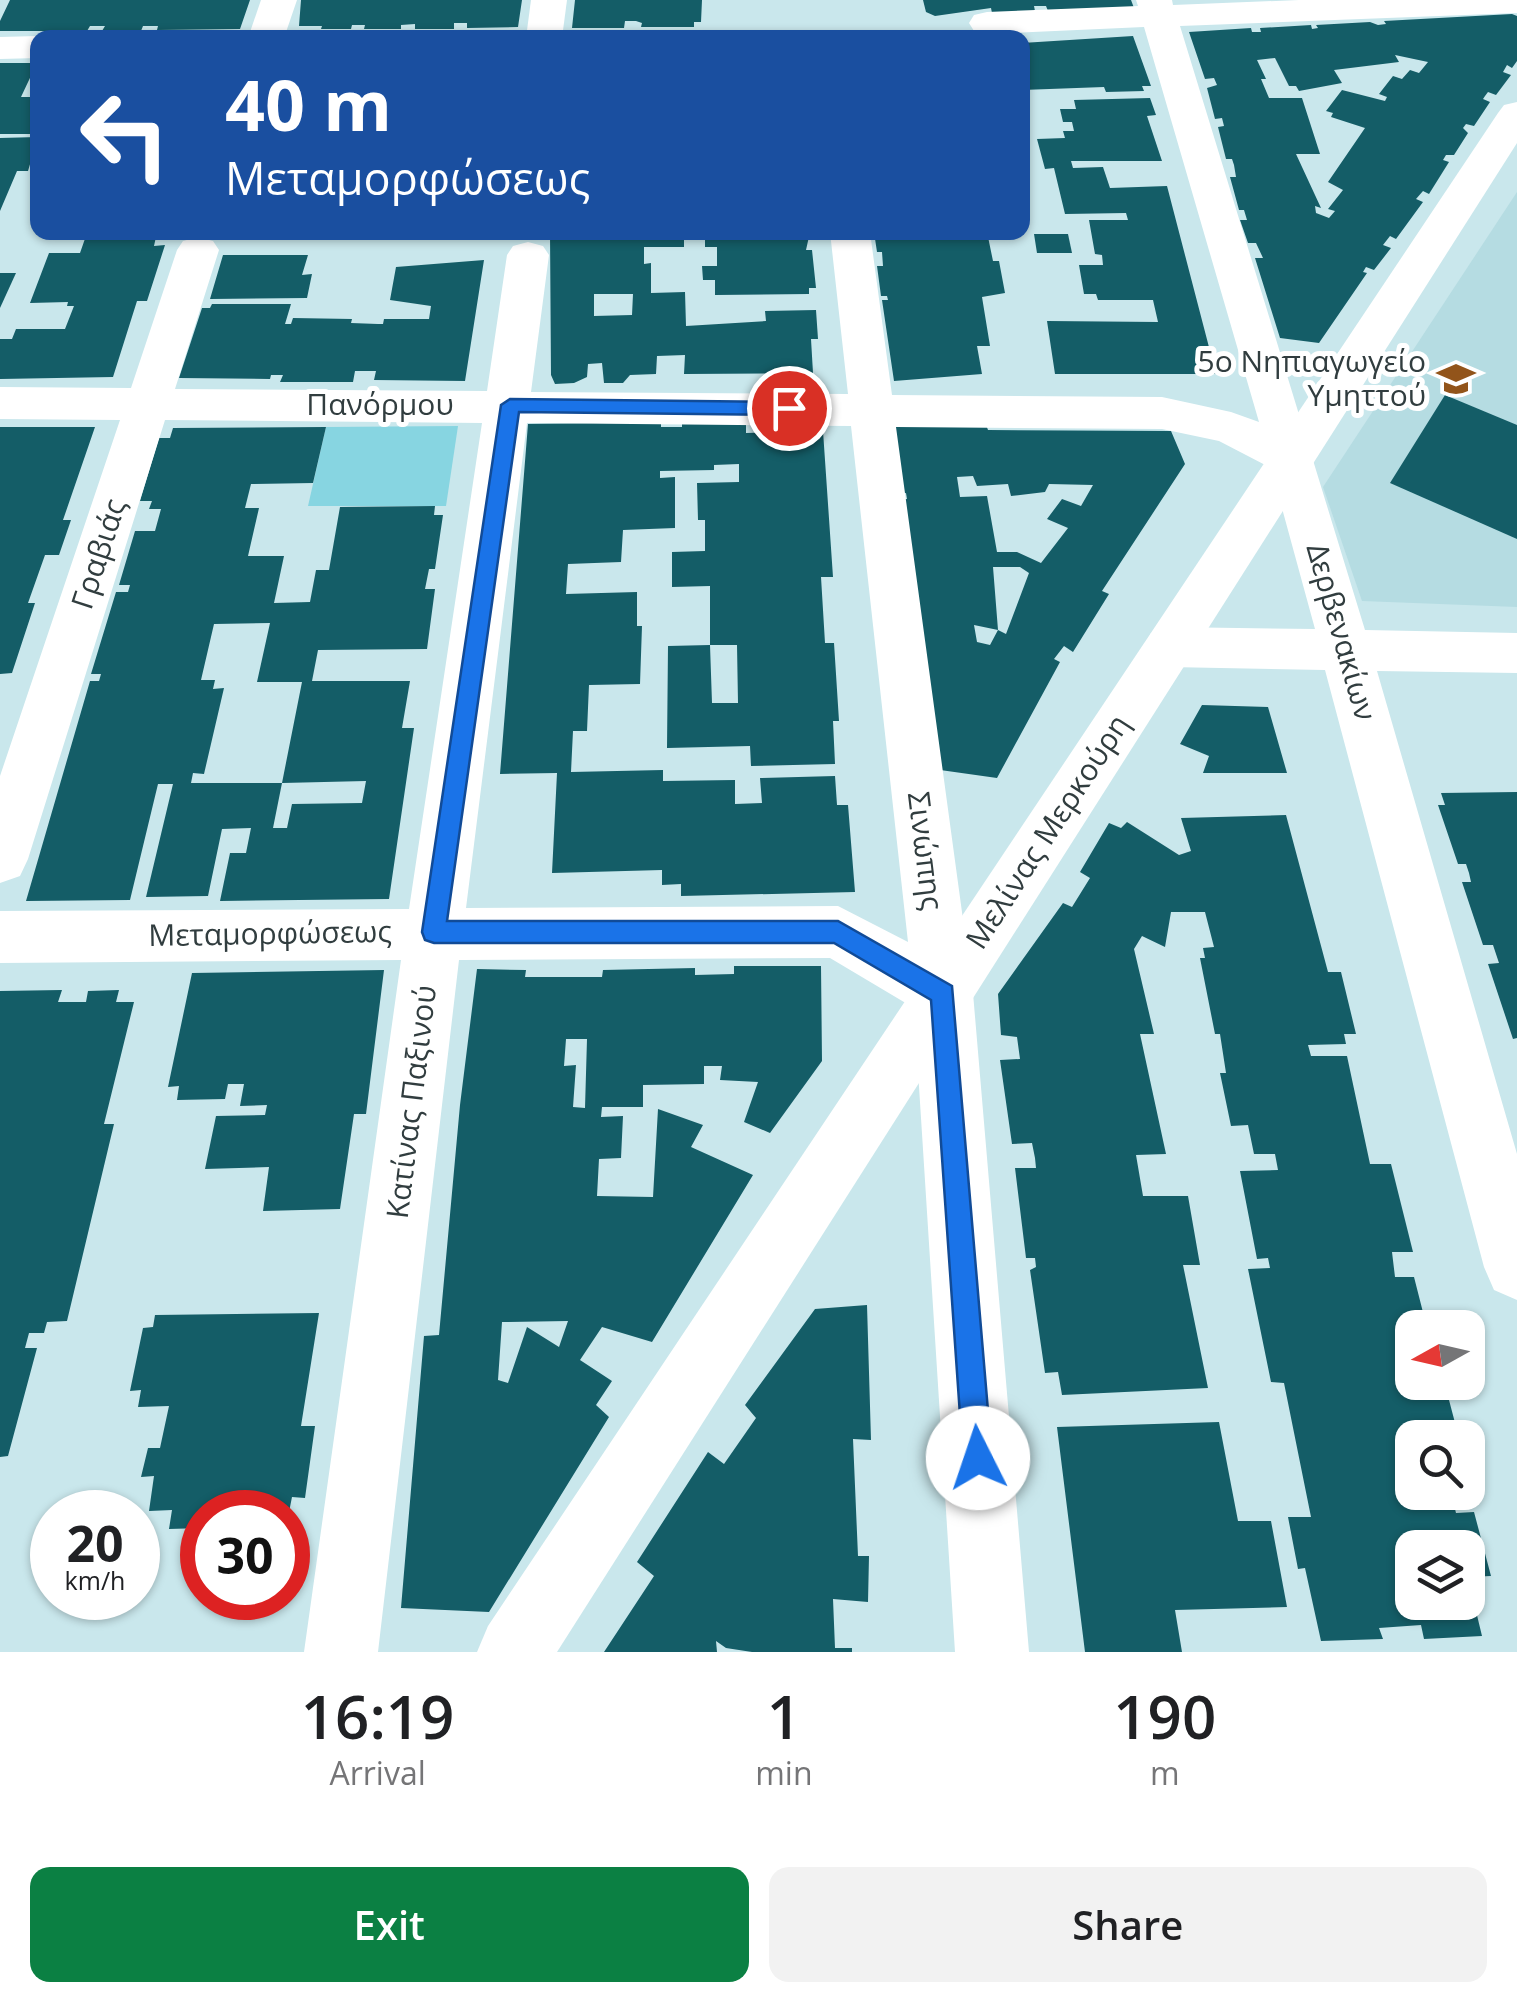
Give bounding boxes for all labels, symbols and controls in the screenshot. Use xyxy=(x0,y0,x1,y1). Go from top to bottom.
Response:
text: 40 m xyxy=(225,56,392,152)
icon: left xyxy=(60,70,190,200)
text: Μεταμορφώσεως xyxy=(225,147,590,208)
place label: 5ο Νηπιαγωγείο Υμηττού xyxy=(1198,340,1426,415)
school or university icon: 5ο Νηπιαγωγείο Υμηττού xyxy=(1435,358,1477,400)
pin xyxy=(747,366,832,451)
icon: arrive xyxy=(762,381,817,436)
street label: Πανόρμου xyxy=(306,383,454,424)
street label: Γραβιάς xyxy=(61,493,135,614)
street label: Δερβενακίων xyxy=(1298,538,1387,725)
street label: Μελίνας Μερκούρη xyxy=(955,706,1138,957)
street label: Σινώπης xyxy=(899,789,954,912)
street label: Μεταμορφώσεως xyxy=(148,910,392,955)
street label: Κατίνας Παξινού xyxy=(376,983,445,1221)
north arrow xyxy=(1395,1310,1485,1400)
map controls xyxy=(1395,1310,1485,1620)
position arrow xyxy=(926,1406,1030,1510)
button: search xyxy=(1395,1420,1485,1510)
speed limit sign: 30 xyxy=(180,1490,310,1620)
text: 20 xyxy=(66,1509,124,1577)
button: layers xyxy=(1395,1530,1485,1620)
text: km/h xyxy=(65,1563,125,1597)
text: 16:19 xyxy=(301,1675,454,1757)
text: 1 xyxy=(767,1675,801,1757)
text: 190 xyxy=(1113,1675,1216,1757)
text: Arrival xyxy=(329,1751,426,1794)
text: min xyxy=(755,1751,813,1794)
text: m xyxy=(1150,1751,1180,1794)
button: Exit xyxy=(30,1867,749,1982)
button: Share xyxy=(769,1867,1487,1982)

